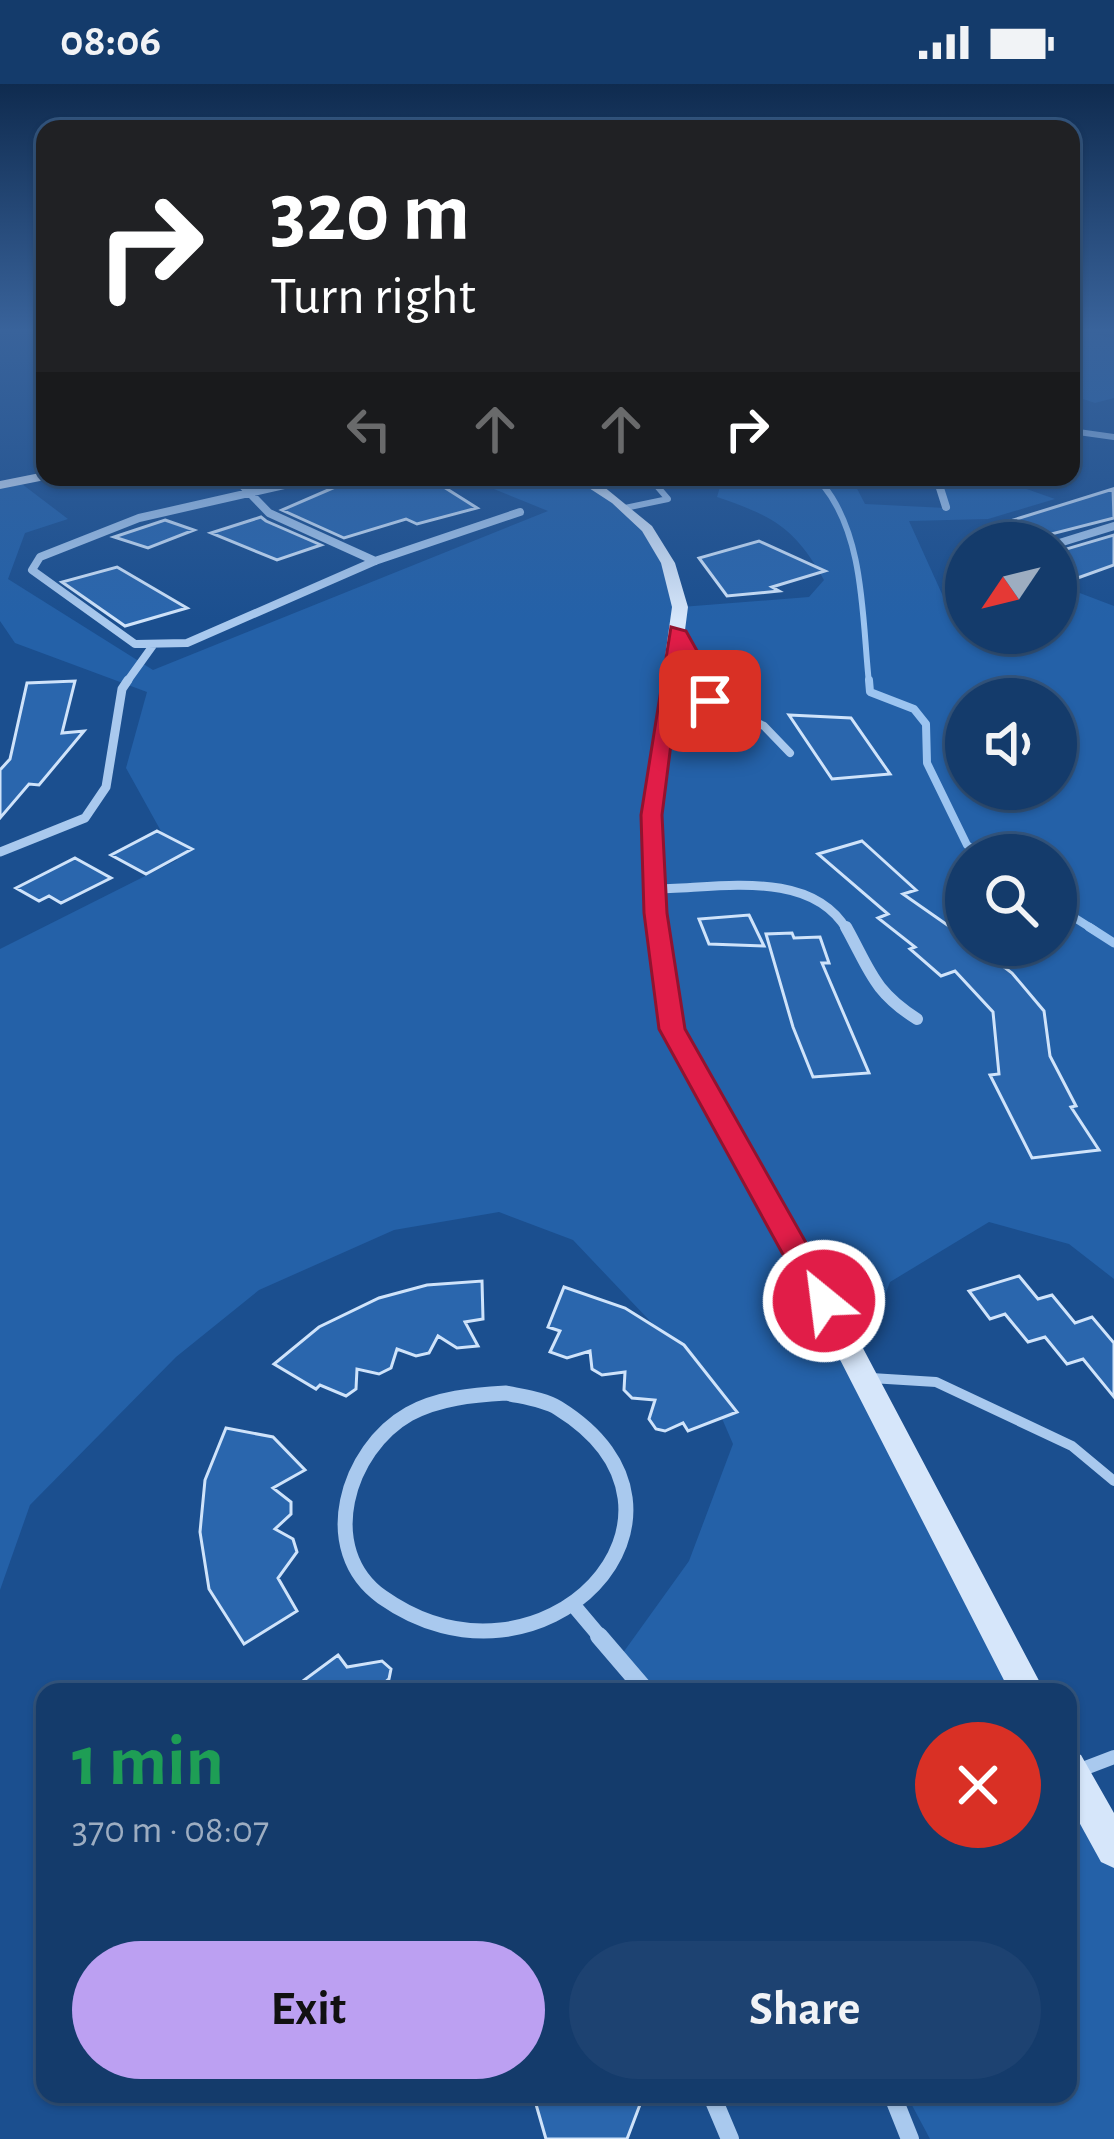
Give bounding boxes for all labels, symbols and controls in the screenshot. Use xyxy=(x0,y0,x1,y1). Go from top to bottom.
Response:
text: 08:06 xyxy=(60,19,161,64)
icon: right xyxy=(72,168,228,324)
text: 320 m xyxy=(270,172,470,256)
text: Turn right xyxy=(270,270,476,324)
icon: left xyxy=(336,396,402,462)
icon: ahead xyxy=(462,396,528,462)
icon: ahead xyxy=(588,396,654,462)
icon: right xyxy=(714,396,780,462)
north arrow xyxy=(945,522,1077,654)
map controls xyxy=(945,522,1077,966)
pin xyxy=(659,650,761,752)
icon: arrive xyxy=(677,668,743,734)
button: sound xyxy=(945,678,1077,810)
button: search xyxy=(945,834,1077,966)
position arrow xyxy=(761,1238,887,1364)
button: close xyxy=(915,1722,1041,1848)
text: 1 min xyxy=(72,1726,224,1798)
text: 370 m · 08:07 xyxy=(72,1811,269,1850)
button: Exit xyxy=(72,1941,545,2079)
button: Share xyxy=(569,1941,1041,2079)

